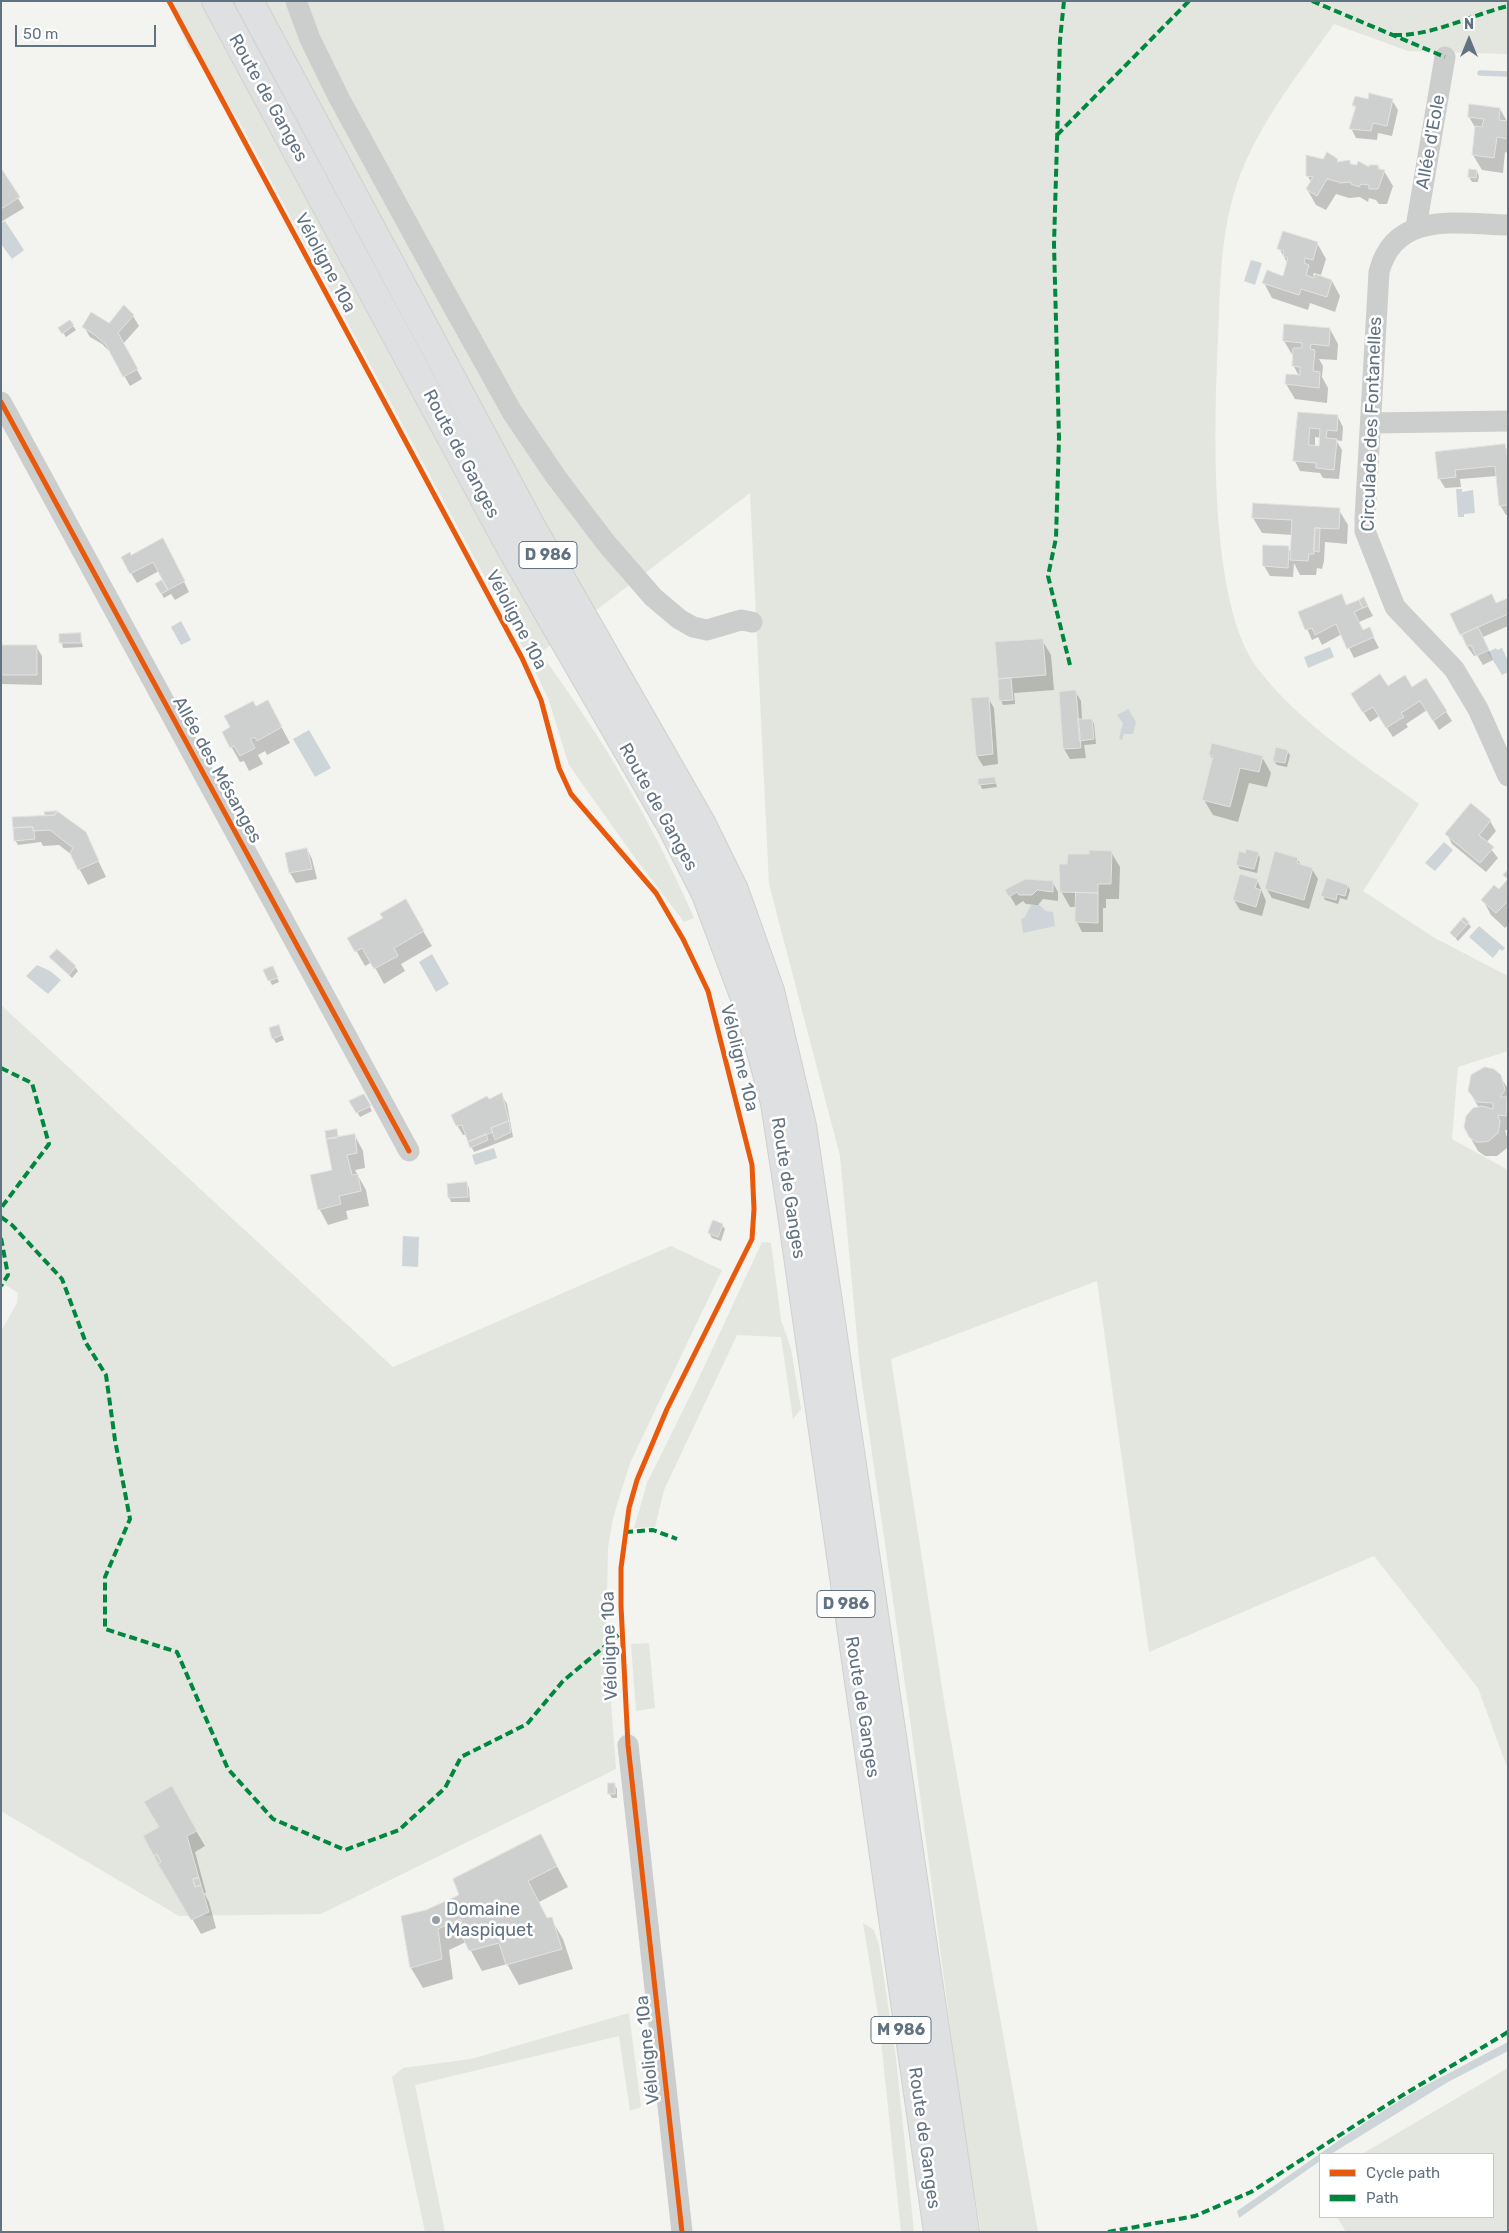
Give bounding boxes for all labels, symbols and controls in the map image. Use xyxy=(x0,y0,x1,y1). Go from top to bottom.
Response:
scale bar xyxy=(18,15,159,47)
north arrow xyxy=(1444,15,1494,65)
text: N xyxy=(1464,16,1474,33)
text: 50 m xyxy=(23,25,58,43)
street label: Route de Ganges xyxy=(224,30,312,166)
street label: Allée d'Eole xyxy=(1412,93,1450,191)
street label: Véloligne 10a xyxy=(290,210,360,316)
street label: Circulade des Fontanelles xyxy=(1357,316,1387,532)
street label: Route de Ganges xyxy=(418,386,504,522)
road number: D 986 xyxy=(519,542,577,568)
street label: Véloligne 10a xyxy=(481,567,551,673)
street label: Allée des Mésanges xyxy=(168,693,266,847)
street label: Route de Ganges xyxy=(614,739,702,875)
street label: Véloligne 10a xyxy=(715,1002,763,1114)
street label: Route de Ganges xyxy=(766,1116,810,1260)
road number: D 986 xyxy=(817,1590,875,1618)
street label: Véloligne 10a xyxy=(597,1591,623,1701)
street label: Route de Ganges xyxy=(840,1635,884,1779)
place label: Domaine Maspiquet xyxy=(446,1899,533,1942)
marker: Domaine Maspiquet xyxy=(430,1914,442,1926)
street label: Véloligne 10a xyxy=(632,1994,664,2106)
road number: M 986 xyxy=(871,2016,931,2044)
street label: Route de Ganges xyxy=(903,2066,945,2210)
legend xyxy=(1319,2153,1494,2218)
text: Cycle path xyxy=(1366,2164,1440,2182)
text: Path xyxy=(1366,2189,1399,2207)

